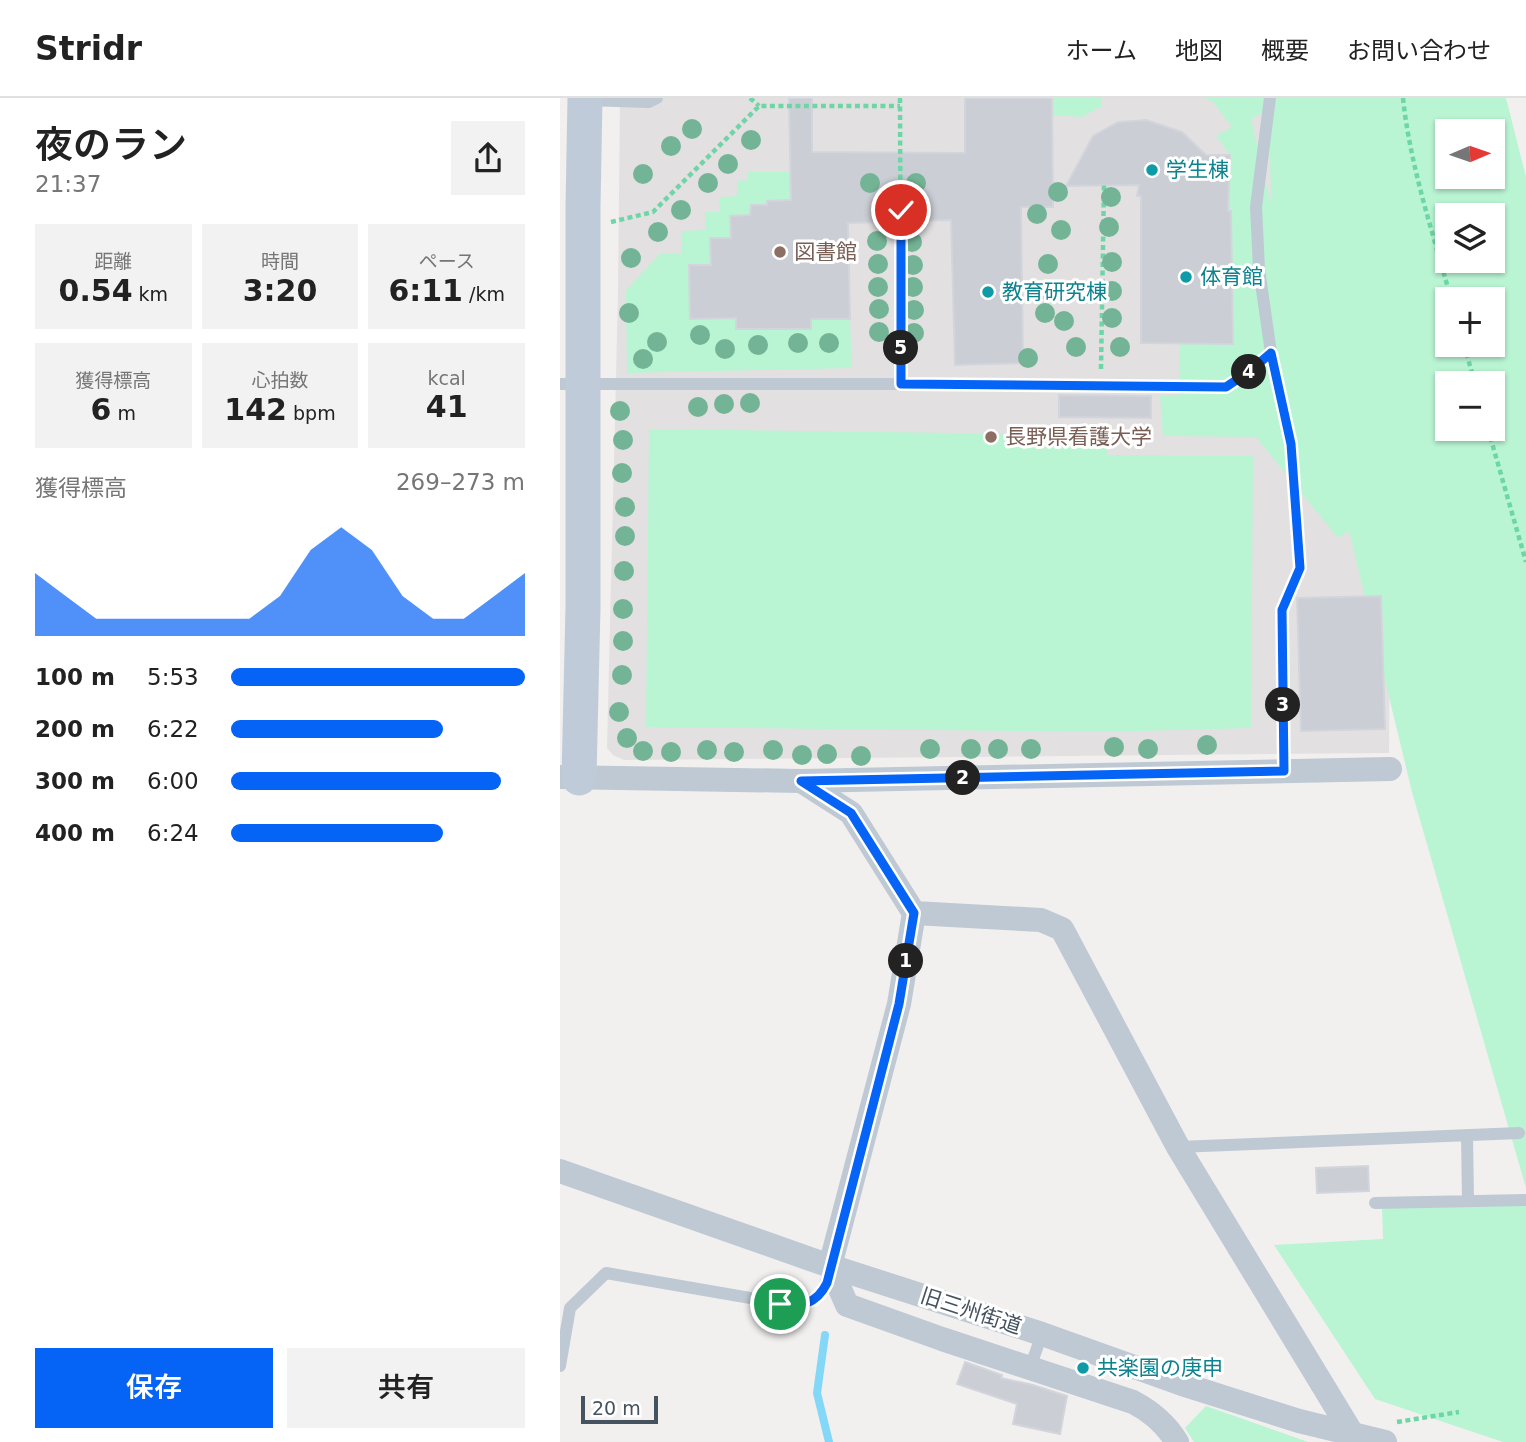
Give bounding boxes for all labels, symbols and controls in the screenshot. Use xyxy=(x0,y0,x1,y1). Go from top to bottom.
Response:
text: Stridr xyxy=(35,29,142,68)
text: ホーム xyxy=(1066,37,1137,65)
text: 地図 xyxy=(1175,37,1223,65)
text: 概要 xyxy=(1261,37,1309,65)
text: お問い合わせ xyxy=(1347,37,1491,65)
north arrow xyxy=(1435,119,1505,189)
map controls xyxy=(1435,119,1505,441)
button: share xyxy=(451,121,525,195)
text: 夜のラン xyxy=(35,123,187,167)
place label: 学生棟 xyxy=(1166,158,1229,182)
marker: 学生棟 xyxy=(1144,162,1160,178)
text: 21:37 xyxy=(35,171,101,197)
pin xyxy=(871,180,931,240)
icon: check xyxy=(882,191,920,229)
button: layers xyxy=(1435,203,1505,273)
place label: 図書館 xyxy=(794,240,857,264)
marker: 図書館 xyxy=(772,244,788,260)
text: 距離 xyxy=(94,250,132,272)
text: 時間 xyxy=(261,250,299,272)
text: ペース xyxy=(419,250,475,272)
place label: 体育館 xyxy=(1200,265,1263,289)
marker: 体育館 xyxy=(1178,269,1194,285)
text: 0.54 xyxy=(59,273,133,308)
text: 3:20 xyxy=(243,273,317,308)
text: 6:11 xyxy=(388,273,463,308)
place label: 教育研究棟 xyxy=(1002,280,1107,304)
text: km xyxy=(133,283,168,305)
text: /km xyxy=(463,283,505,305)
marker: 教育研究棟 xyxy=(980,284,996,300)
button: + xyxy=(1435,287,1505,357)
pin: 5 xyxy=(884,330,918,366)
text: 5 xyxy=(894,336,907,358)
pin: 4 xyxy=(1232,354,1266,390)
text: 4 xyxy=(1242,360,1255,382)
text: kcal xyxy=(427,367,466,389)
text: 獲得標高 xyxy=(75,369,151,391)
text: 心拍数 xyxy=(251,369,309,391)
button: − xyxy=(1435,371,1505,441)
text: 41 xyxy=(426,389,468,424)
text: 6 xyxy=(91,392,111,427)
text: 142 xyxy=(224,392,287,427)
text: m xyxy=(111,402,136,424)
text: bpm xyxy=(287,402,336,424)
place label: 長野県看護大学 xyxy=(1005,425,1152,449)
marker: 長野県看護大学 xyxy=(983,429,999,445)
text: 269–273 m xyxy=(396,469,525,495)
text: 獲得標高 xyxy=(35,475,127,501)
text: 100 m xyxy=(35,664,115,690)
text: 5:53 xyxy=(147,664,199,690)
pin: 3 xyxy=(1266,688,1300,722)
text: 3 xyxy=(1276,693,1289,715)
text: 200 m xyxy=(35,716,115,742)
text: 6:22 xyxy=(147,716,199,742)
pin: 2 xyxy=(946,760,980,796)
text: 2 xyxy=(956,766,969,788)
text: 300 m xyxy=(35,768,115,794)
text: 6:00 xyxy=(147,768,199,794)
text: 400 m xyxy=(35,820,115,846)
text: 6:24 xyxy=(147,820,199,846)
pin: 1 xyxy=(888,944,924,978)
text: 1 xyxy=(899,949,912,971)
pin xyxy=(750,1274,810,1334)
street label: 旧三州街道 xyxy=(917,1283,1025,1339)
icon: arrive xyxy=(761,1285,799,1323)
button: 保存 xyxy=(35,1348,273,1428)
button: 共有 xyxy=(287,1348,525,1428)
place label: 共楽園の庚申 xyxy=(1097,1356,1223,1380)
marker: 共楽園の庚申 xyxy=(1075,1360,1091,1376)
scale bar xyxy=(581,1393,658,1425)
text: 20 m xyxy=(592,1397,641,1419)

